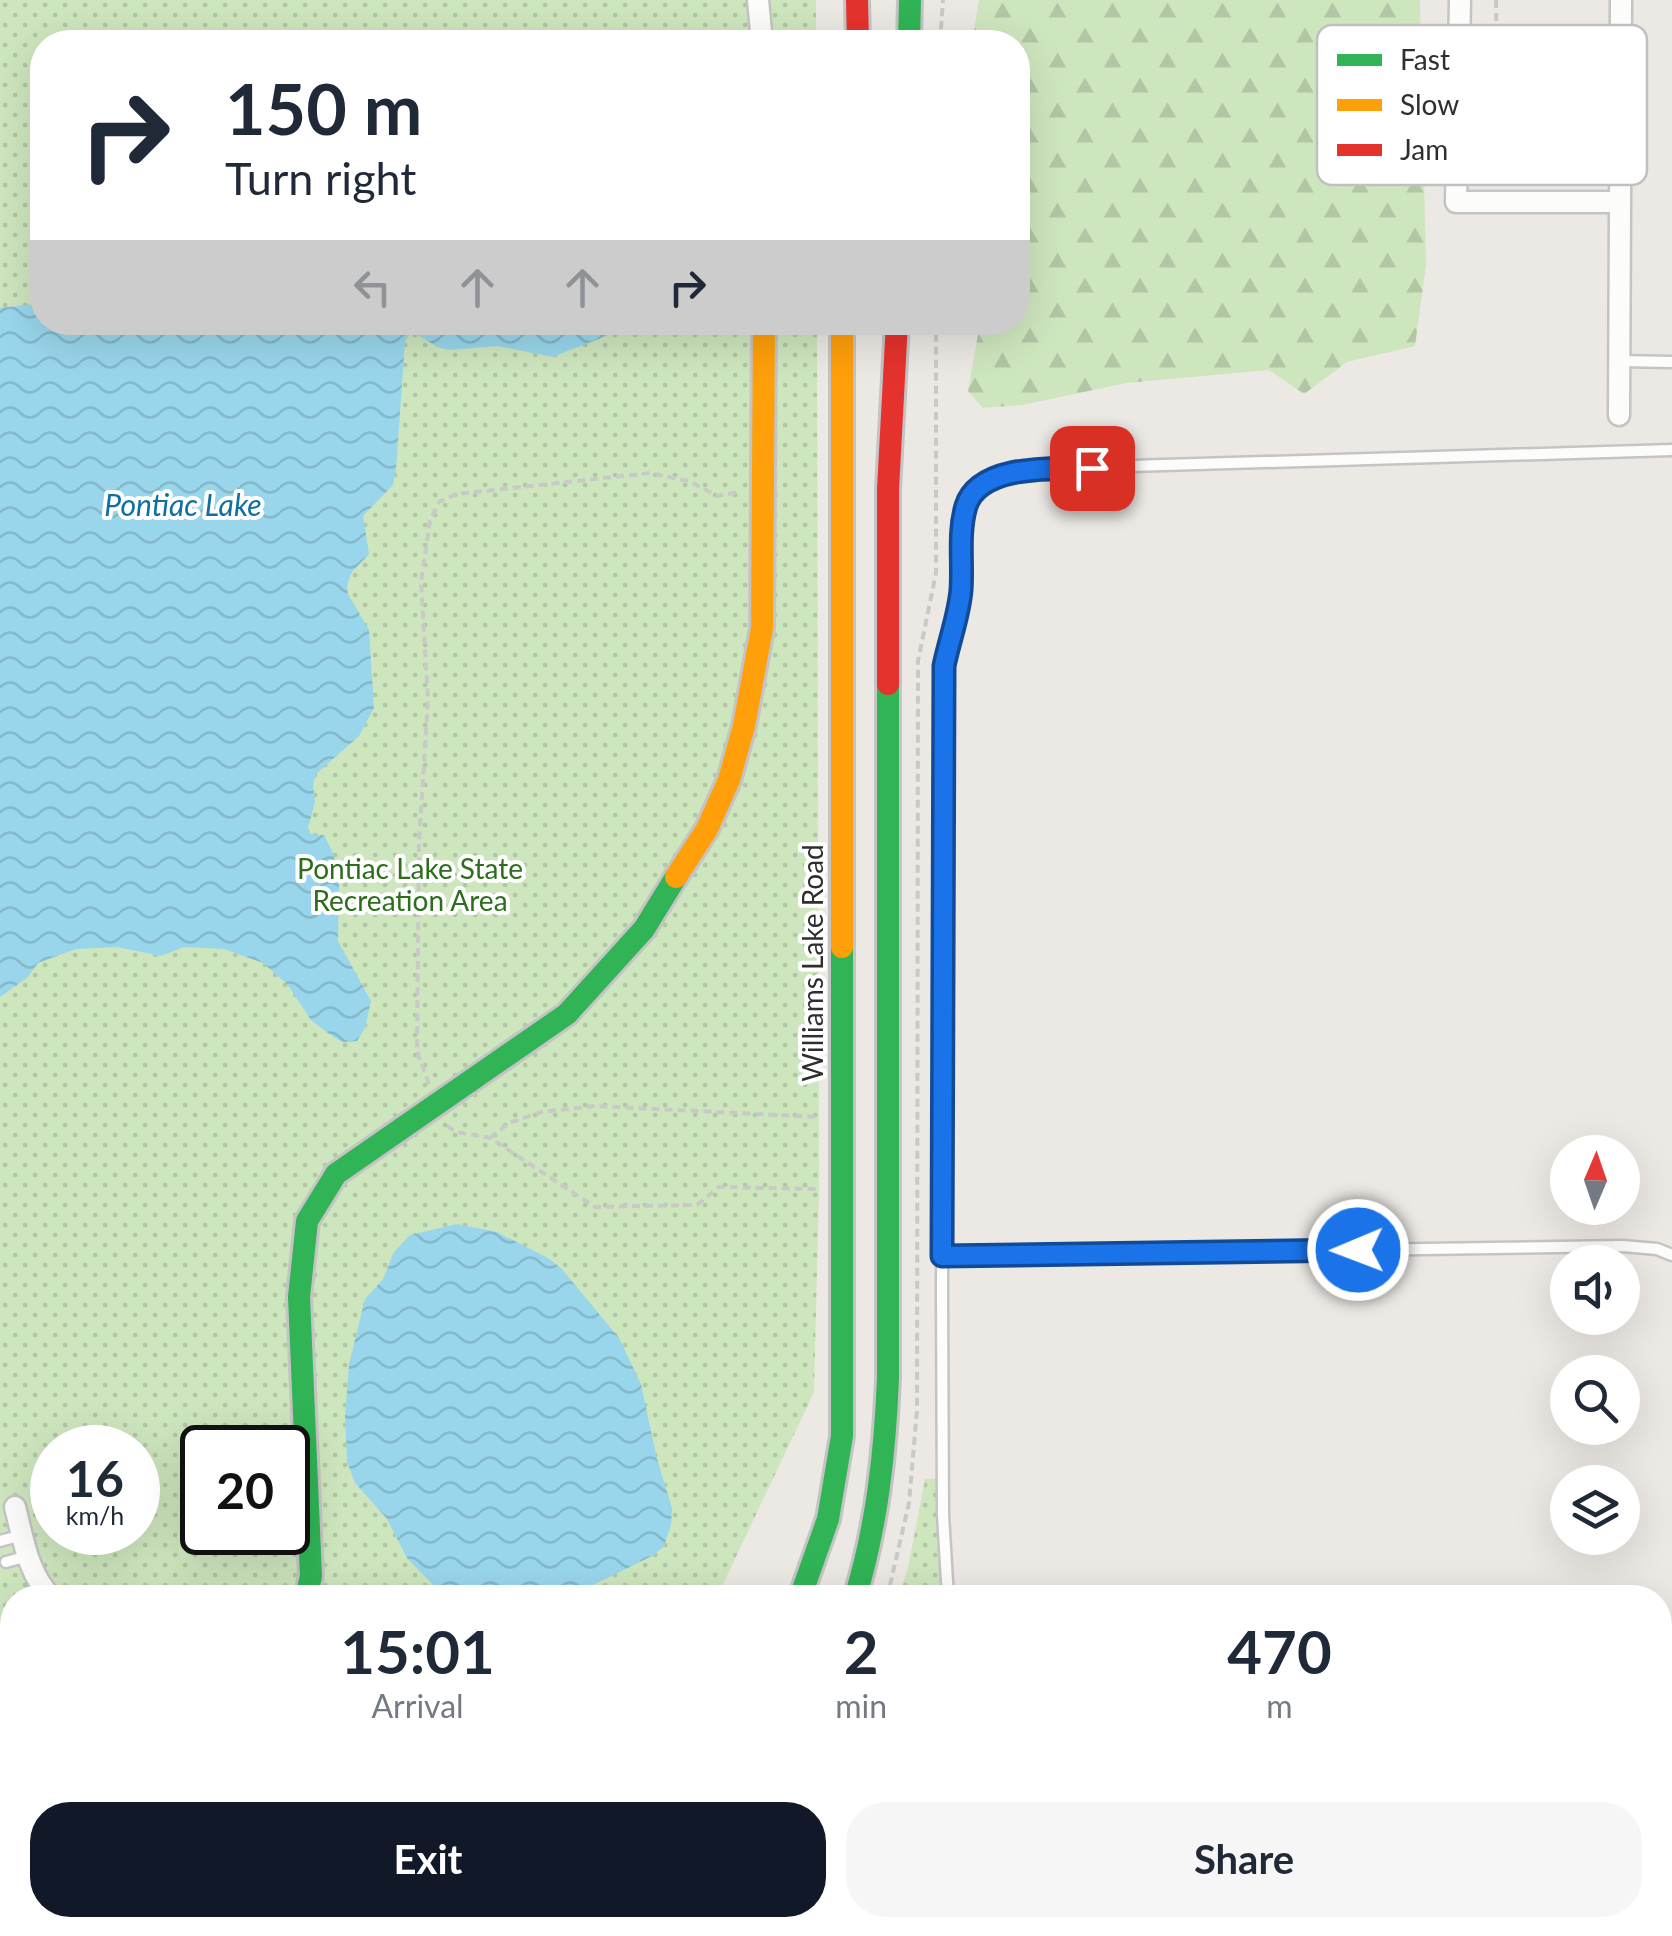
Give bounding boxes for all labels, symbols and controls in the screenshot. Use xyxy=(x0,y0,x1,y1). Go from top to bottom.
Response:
legend xyxy=(1317,25,1647,185)
text: Fast xyxy=(1400,42,1450,76)
text: 150 m xyxy=(225,66,422,150)
icon: right xyxy=(60,70,190,200)
text: Slow xyxy=(1400,87,1459,121)
text: Jam xyxy=(1400,132,1448,166)
text: Turn right xyxy=(225,151,416,205)
icon: left xyxy=(345,260,400,315)
icon: ahead xyxy=(450,260,505,315)
icon: ahead xyxy=(555,260,610,315)
icon: right xyxy=(660,260,715,315)
pin xyxy=(1050,426,1135,511)
icon: arrive xyxy=(1065,441,1120,496)
water label: Pontiac Lake xyxy=(104,486,262,522)
street label: Williams Lake Road xyxy=(795,844,829,1082)
park label: Pontiac Lake State Recreation Area xyxy=(297,851,523,917)
north arrow xyxy=(1550,1135,1640,1225)
map controls xyxy=(1550,1135,1640,1555)
position arrow xyxy=(1306,1198,1410,1302)
button: sound xyxy=(1550,1245,1640,1335)
button: search xyxy=(1550,1355,1640,1445)
speed limit sign: 20 xyxy=(180,1425,310,1555)
text: 16 xyxy=(66,1448,124,1508)
button: layers xyxy=(1550,1465,1640,1555)
text: km/h xyxy=(66,1500,124,1530)
text: 15:01 xyxy=(340,1615,495,1687)
text: 2 xyxy=(844,1615,879,1687)
text: 470 xyxy=(1227,1615,1332,1687)
text: Arrival xyxy=(371,1686,464,1725)
text: min xyxy=(835,1686,887,1725)
text: m xyxy=(1266,1686,1293,1725)
button: Exit xyxy=(30,1802,826,1917)
button: Share xyxy=(846,1802,1642,1917)

